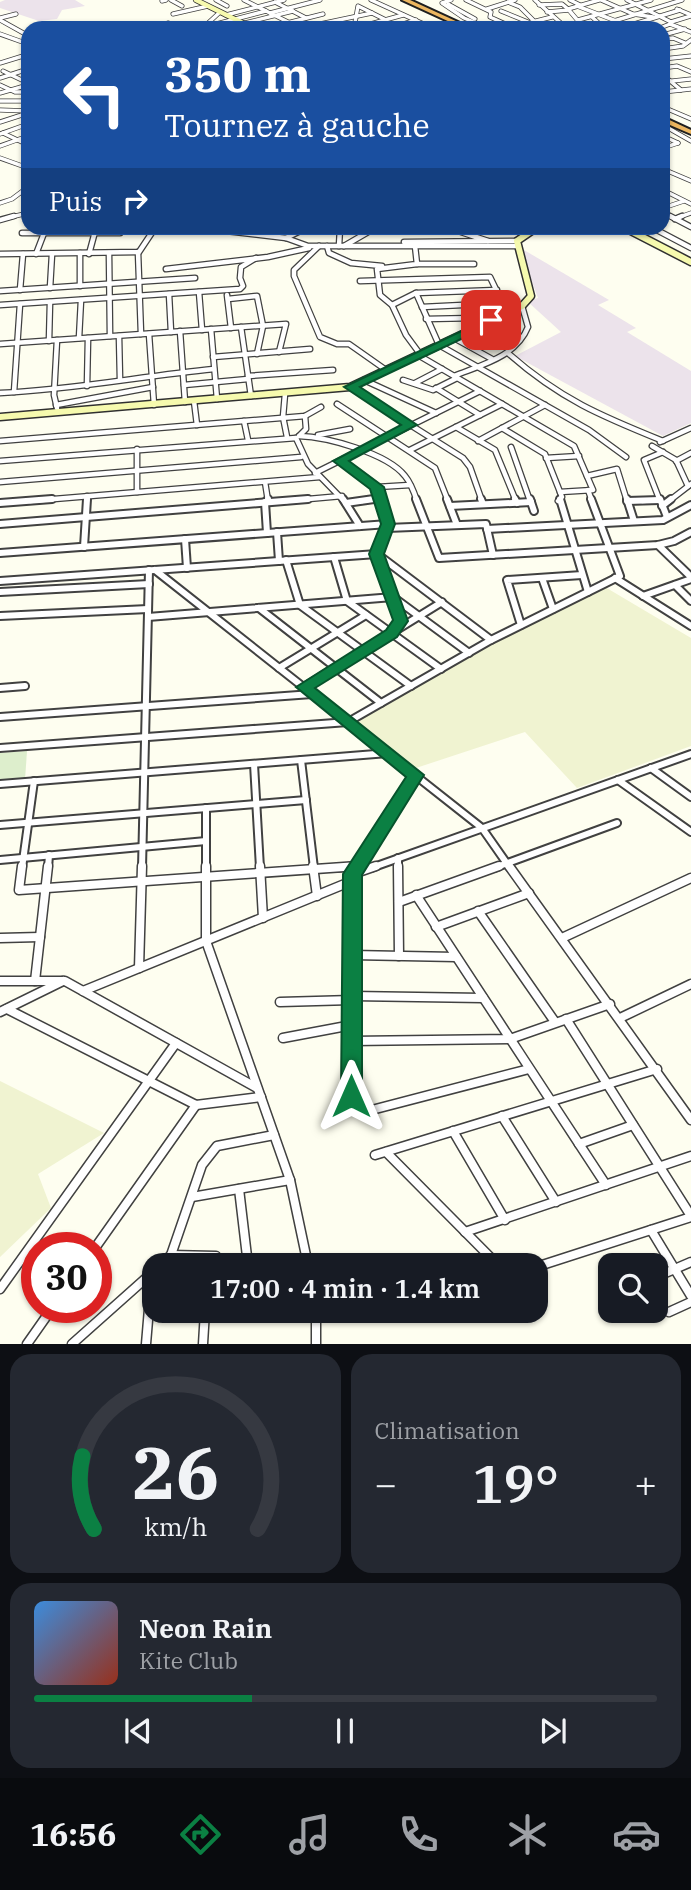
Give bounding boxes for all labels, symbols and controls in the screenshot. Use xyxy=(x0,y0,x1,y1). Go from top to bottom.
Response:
text: 350 m xyxy=(164,42,311,105)
icon: left xyxy=(49,49,140,140)
text: Tournez à gauche xyxy=(164,104,430,146)
icon: right xyxy=(116,182,154,220)
text: Puis xyxy=(49,184,102,218)
pin xyxy=(461,290,521,350)
icon: arrive xyxy=(472,301,510,339)
position arrow xyxy=(314,1059,388,1133)
speed limit sign: 30 xyxy=(21,1232,112,1323)
map controls xyxy=(598,1253,668,1323)
button: search xyxy=(598,1253,668,1323)
text: 17:00 · 4 min · 1.4 km xyxy=(210,1271,480,1305)
text: Climatisation xyxy=(375,1415,520,1445)
text: 26 xyxy=(132,1425,219,1520)
text: 19° xyxy=(472,1450,559,1517)
text: − xyxy=(375,1459,397,1508)
text: + xyxy=(634,1459,657,1508)
text: km/h xyxy=(144,1510,207,1543)
text: Neon Rain xyxy=(139,1611,272,1645)
text: Kite Club xyxy=(139,1645,238,1675)
icon: previous xyxy=(119,1712,157,1750)
icon: pause xyxy=(326,1712,364,1750)
icon: next xyxy=(534,1712,572,1750)
icon: directions xyxy=(176,1810,225,1859)
icon: music xyxy=(285,1810,334,1859)
icon: phone xyxy=(394,1810,443,1859)
icon: climate xyxy=(503,1810,552,1859)
icon: car xyxy=(612,1810,661,1859)
text: 16:56 xyxy=(30,1813,116,1855)

